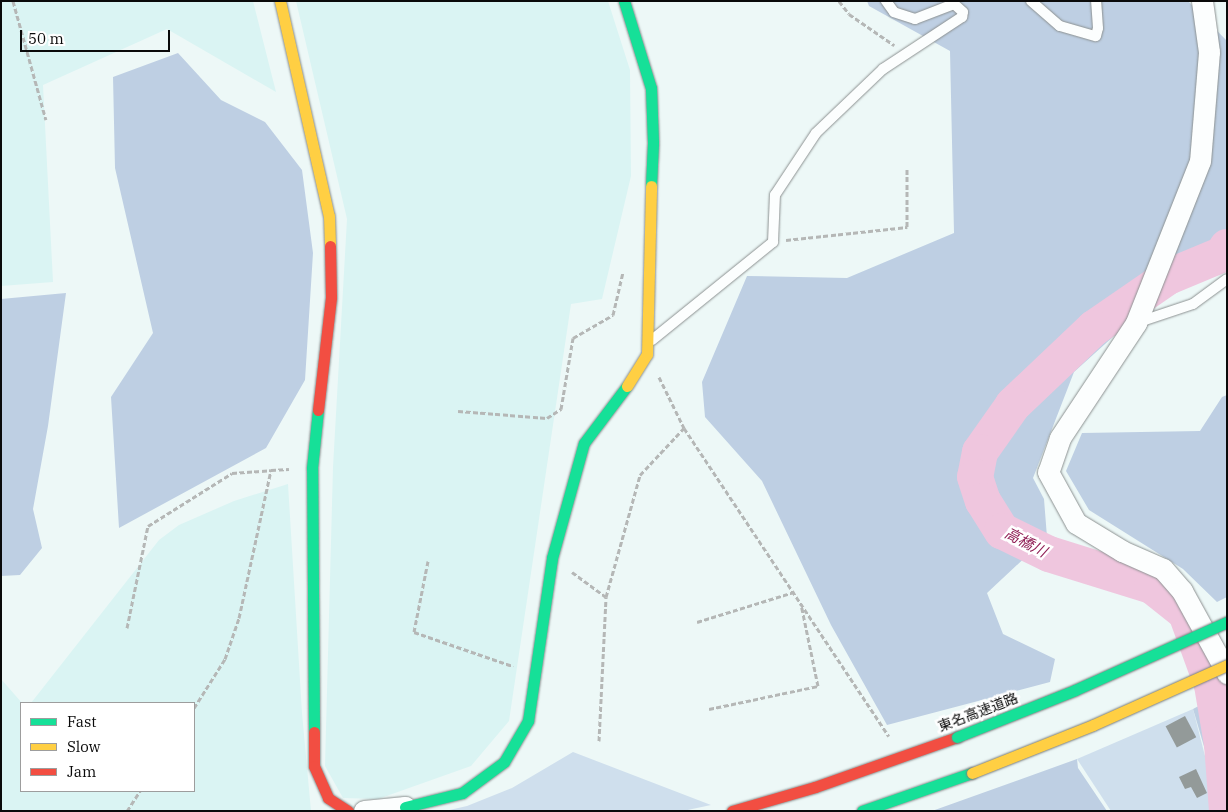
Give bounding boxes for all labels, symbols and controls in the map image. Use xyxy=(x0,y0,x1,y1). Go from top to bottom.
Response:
scale bar xyxy=(22,20,172,52)
text: 50 m xyxy=(28,29,64,48)
water label: 高橋川 xyxy=(1002,523,1050,561)
street label: 東名高速道路 xyxy=(936,689,1020,735)
legend xyxy=(20,702,195,792)
text: Fast xyxy=(67,712,97,731)
text: Slow xyxy=(67,737,100,756)
text: Jam xyxy=(67,762,96,781)

